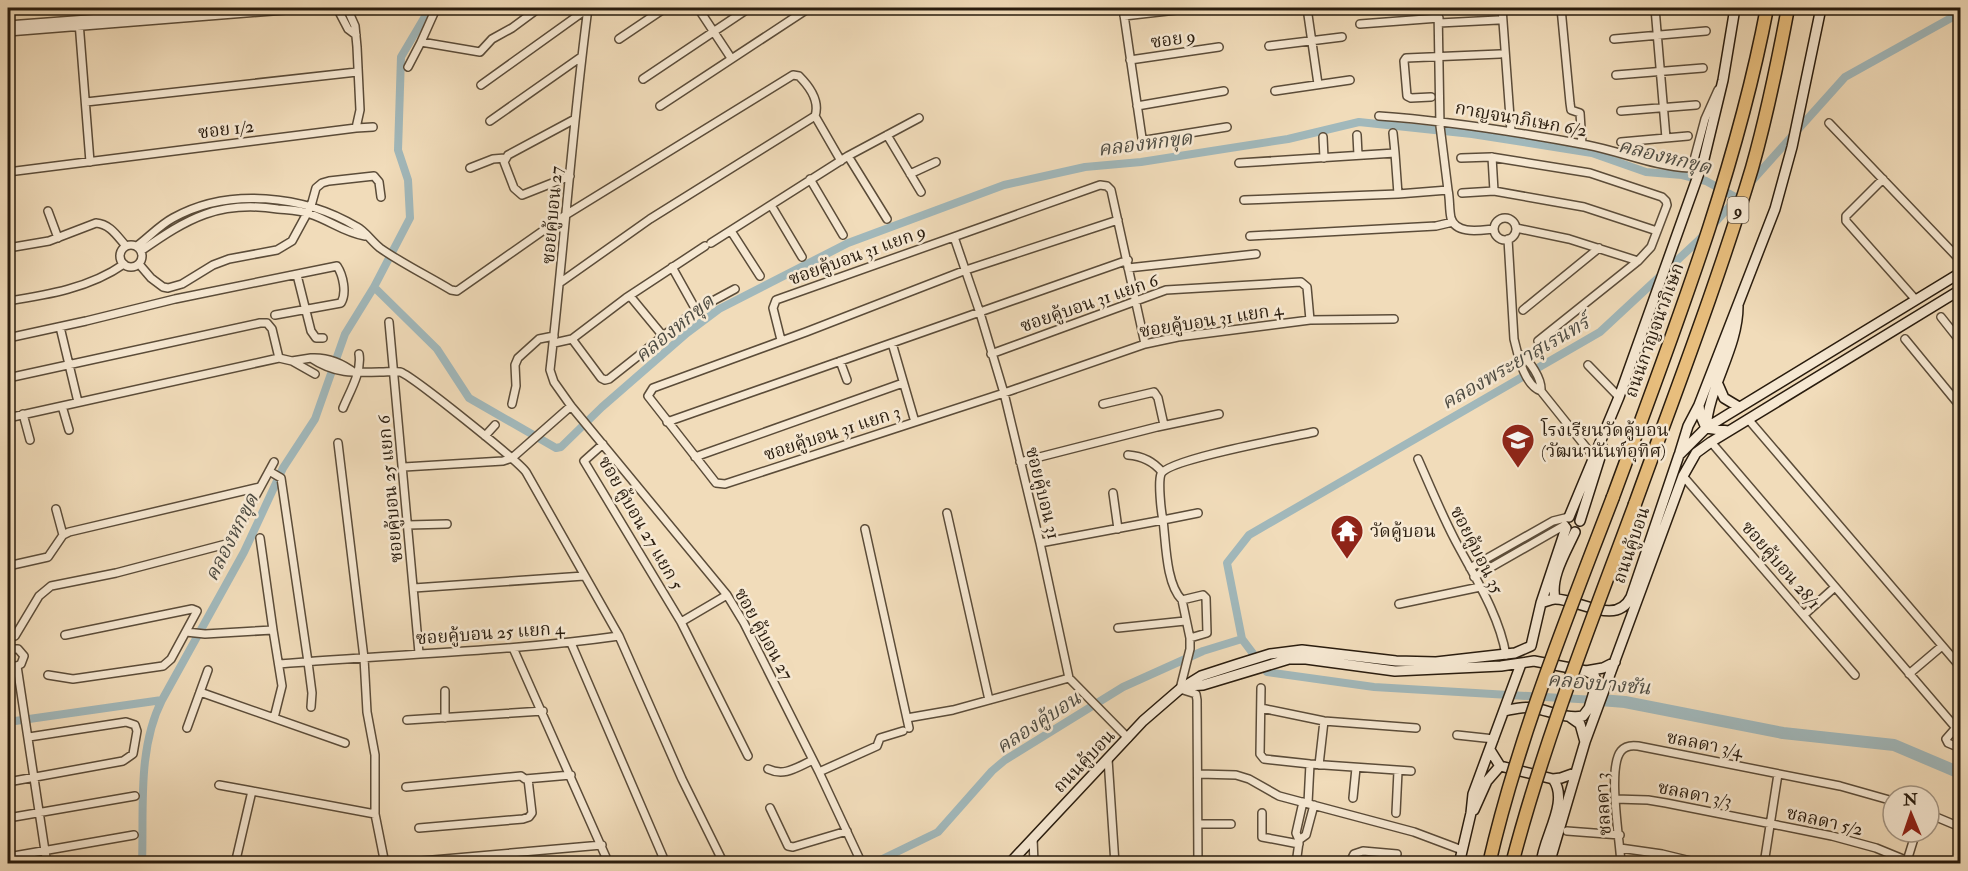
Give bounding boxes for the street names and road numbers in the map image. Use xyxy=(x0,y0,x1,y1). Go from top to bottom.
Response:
street label: ซอย 9 xyxy=(1149,25,1197,54)
street label: กาญจนาภิเษก 6/2 xyxy=(1453,97,1589,142)
street label: ซอย 1/2 xyxy=(197,115,255,144)
street label: ซอยคู้บอน 27 xyxy=(537,165,568,265)
road number: 9 xyxy=(1728,197,1748,223)
street label: ซอยคู้บอน 31 แยก 9 xyxy=(785,220,929,291)
street label: ถนนกาญจนาภิเษก xyxy=(1619,260,1690,401)
street label: ซอยคู้บอน 31 แยก 6 xyxy=(1017,269,1162,338)
street label: ซอยคู้บอน 31 แยก 4 xyxy=(1138,298,1286,343)
street label: ซอยคู้บอน 31 แยก 3 xyxy=(761,401,903,466)
street label: ซอยคู้บอน 25 แยก 6 xyxy=(373,413,408,564)
street label: ซอยคู้บอน 31 xyxy=(1020,445,1065,542)
street label: ซอย คู้บอน 27 แยก 5 xyxy=(593,452,688,594)
street label: ซอยคู้บอน 35 xyxy=(1445,502,1509,598)
street label: ถนนคู้บอน xyxy=(1608,504,1655,587)
street label: ซอยคู้บอน 28/1 xyxy=(1736,516,1825,614)
street label: ซอย คู้บอน 27 xyxy=(729,584,798,684)
street label: ซอยคู้บอน 25 แยก 4 xyxy=(415,617,566,650)
street label: ถนนคู้บอน xyxy=(1048,725,1120,798)
street label: ชลลดา 3/4 xyxy=(1665,726,1746,763)
street label: ชลลดา 3 xyxy=(1590,772,1617,836)
street label: ชลลดา 3/3 xyxy=(1656,776,1734,813)
street label: ชลลดา 5/2 xyxy=(1784,802,1865,841)

